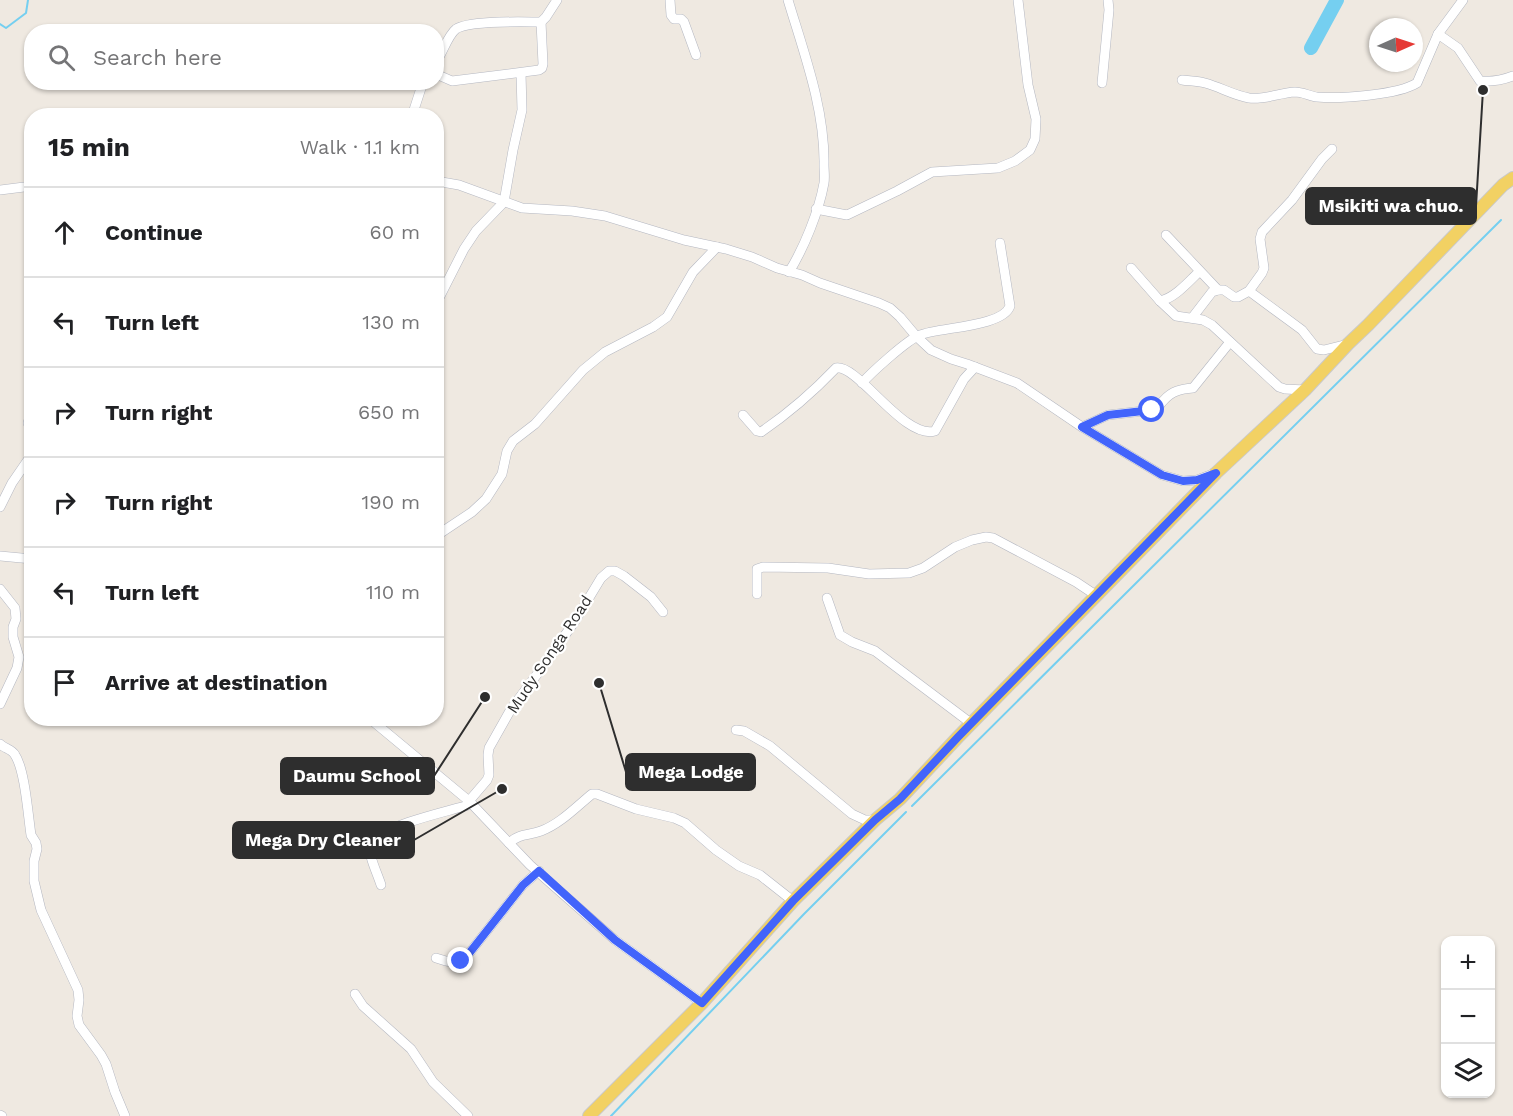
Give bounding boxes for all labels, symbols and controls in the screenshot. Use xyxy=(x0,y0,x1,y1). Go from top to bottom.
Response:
north arrow xyxy=(1369,18,1423,72)
search box xyxy=(24,24,444,90)
icon: search xyxy=(45,41,78,74)
text: Search here xyxy=(93,45,222,70)
text: 15 min xyxy=(48,132,130,162)
text: Walk · 1.1 km xyxy=(300,135,420,159)
callout: Msikiti wa chuo. xyxy=(1306,188,1476,224)
text: Msikiti wa chuo. xyxy=(1318,195,1464,216)
icon: ahead xyxy=(48,216,81,249)
text: Continue xyxy=(105,220,203,245)
text: 60 m xyxy=(370,220,420,244)
icon: left xyxy=(48,306,81,339)
text: Turn left xyxy=(105,310,199,335)
text: 130 m xyxy=(362,310,420,334)
icon: right xyxy=(48,396,81,429)
route start xyxy=(1138,396,1164,422)
text: Turn right xyxy=(105,400,212,425)
text: 650 m xyxy=(358,400,420,424)
icon: right xyxy=(48,486,81,519)
text: Turn right xyxy=(105,490,212,515)
text: 190 m xyxy=(362,490,420,514)
icon: left xyxy=(48,576,81,609)
text: Turn left xyxy=(105,580,199,605)
text: 110 m xyxy=(366,580,420,604)
street label: Mudy Songa Road xyxy=(503,592,596,717)
icon: arrive xyxy=(48,666,81,699)
text: Arrive at destination xyxy=(105,670,328,695)
callout: Mega Lodge xyxy=(626,754,755,790)
callout: Daumu School xyxy=(281,758,434,794)
text: Mega Lodge xyxy=(638,761,744,782)
text: Daumu School xyxy=(293,765,421,786)
callout: Mega Dry Cleaner xyxy=(233,822,414,858)
text: Mega Dry Cleaner xyxy=(245,829,401,850)
map controls xyxy=(1441,936,1495,1098)
button: + xyxy=(1441,936,1495,990)
route end xyxy=(447,947,473,973)
button: − xyxy=(1441,990,1495,1044)
button: layers xyxy=(1441,1044,1495,1098)

